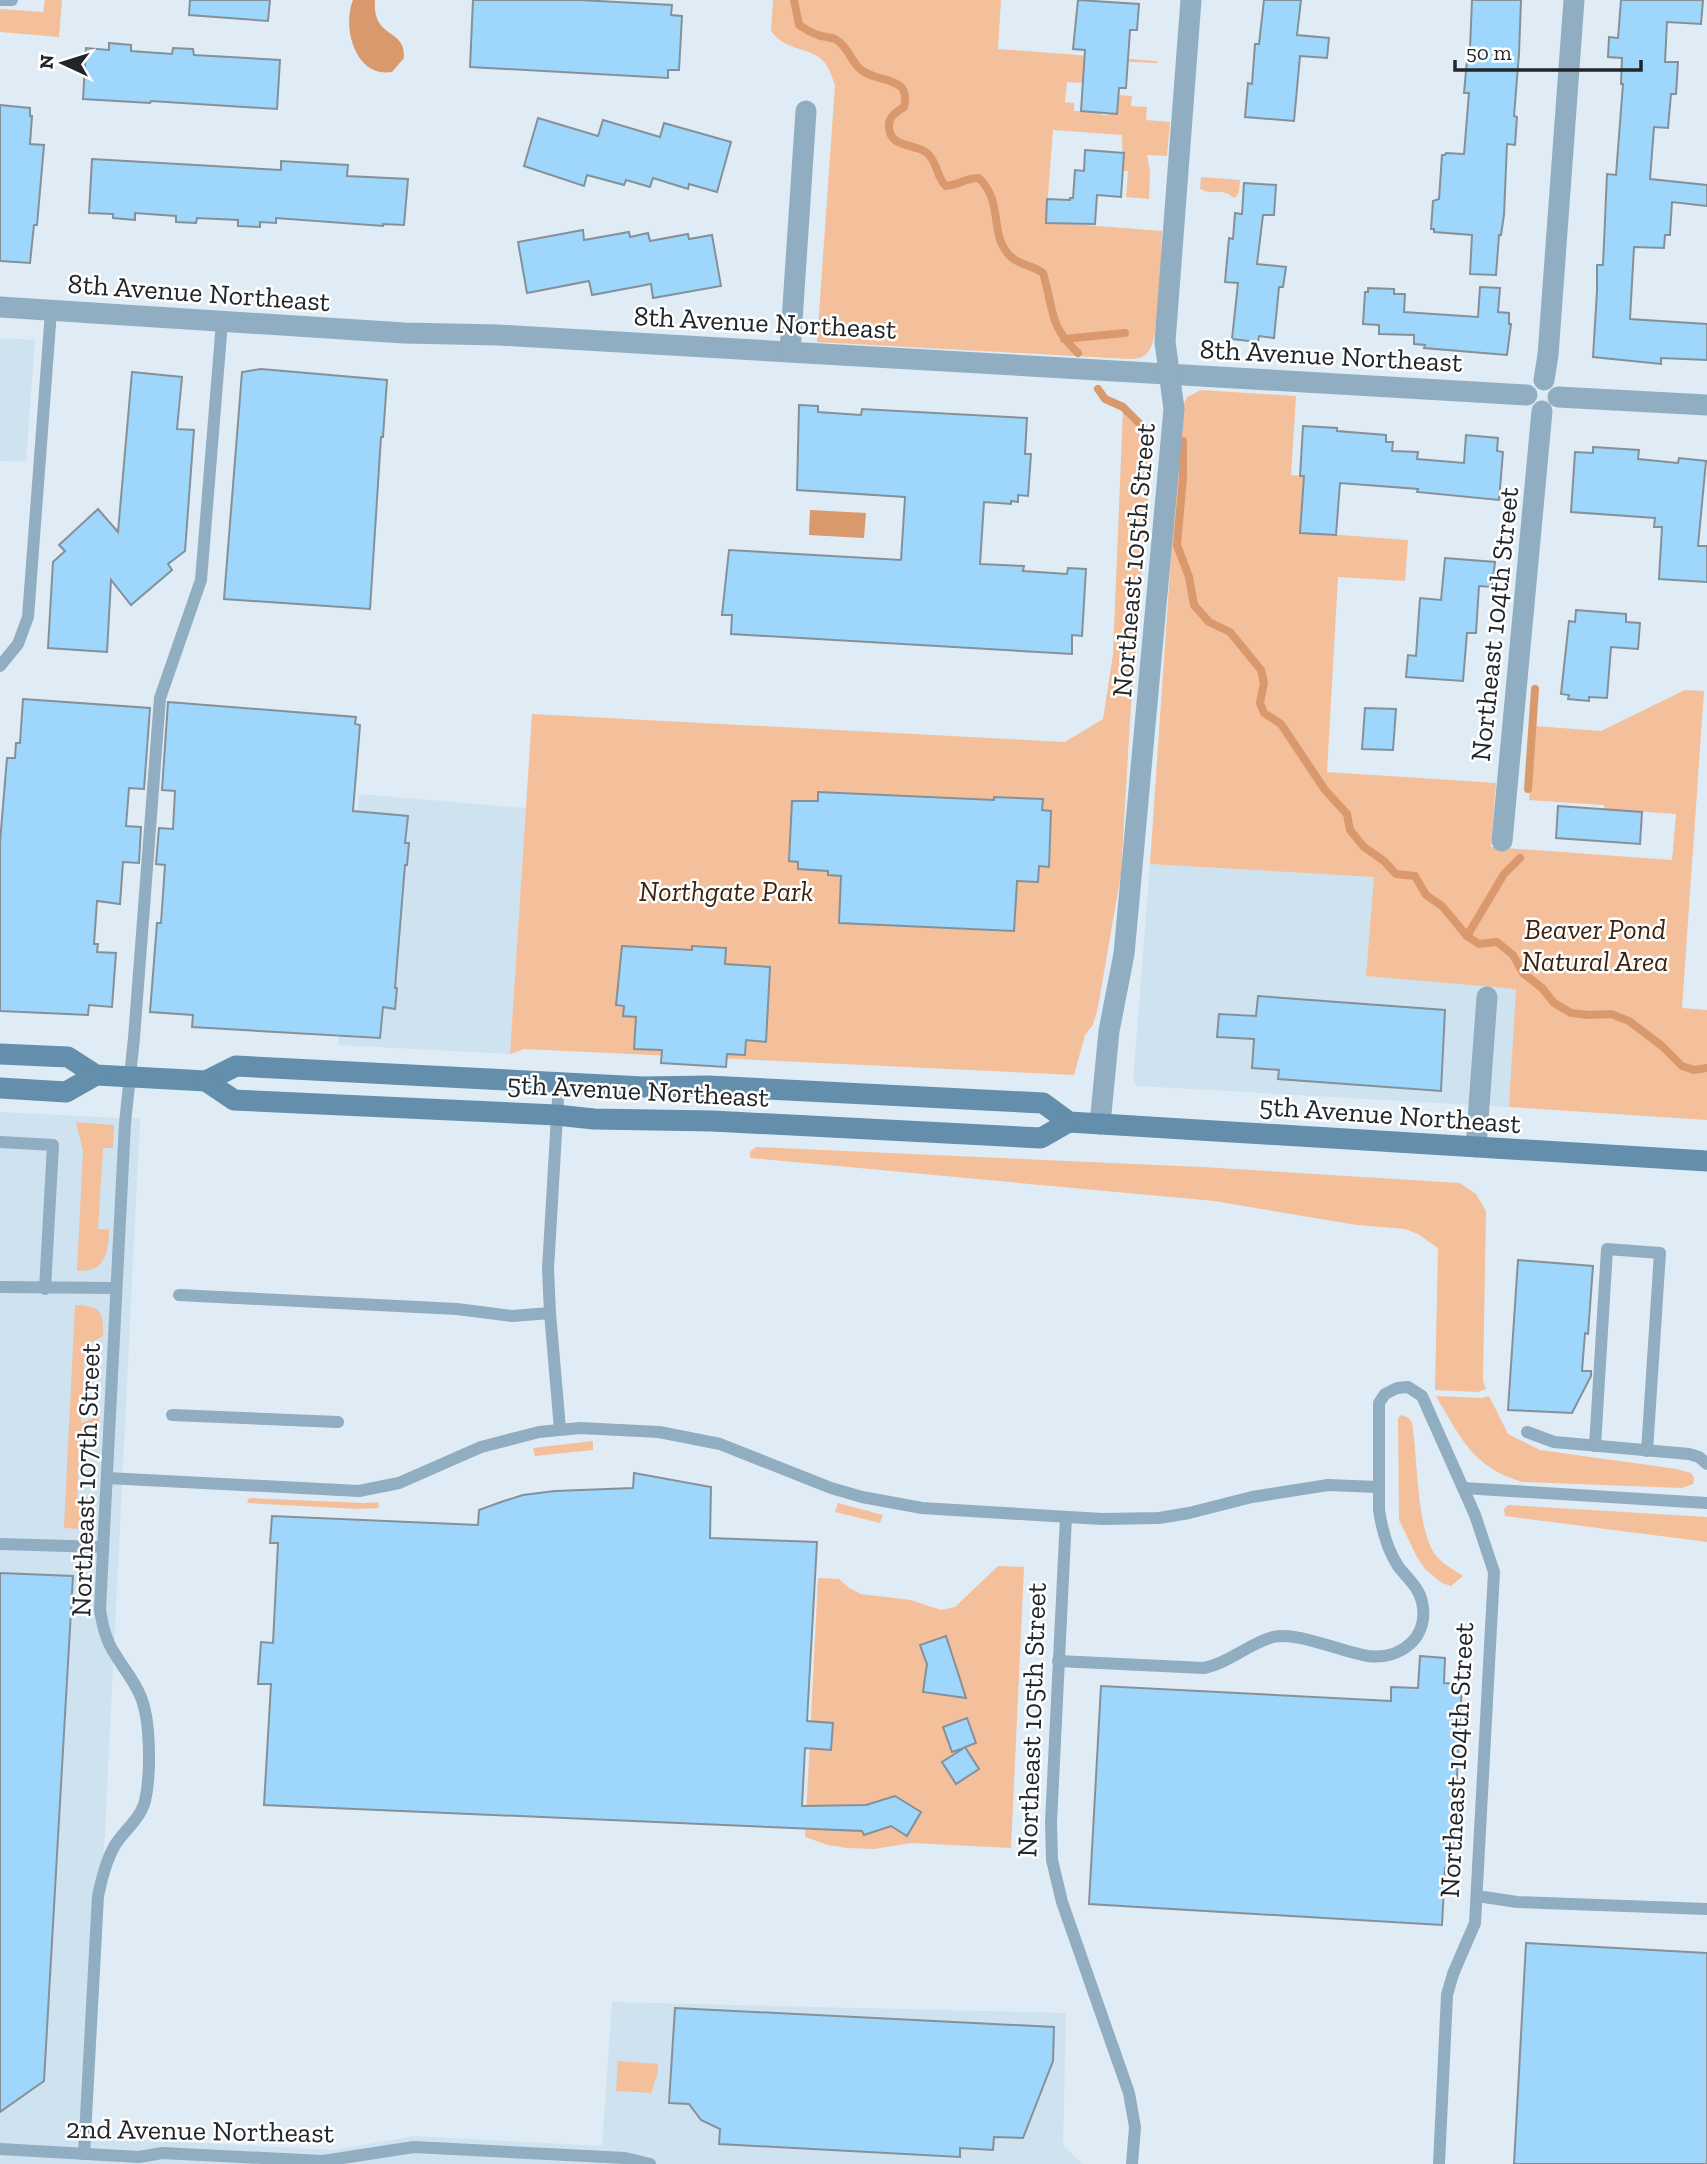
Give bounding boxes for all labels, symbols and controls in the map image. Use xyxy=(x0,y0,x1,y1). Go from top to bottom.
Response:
north arrow xyxy=(28,28,98,98)
scale bar xyxy=(1455,28,1640,72)
text: 50 m xyxy=(1466,40,1512,65)
text: N xyxy=(35,54,59,70)
street label: 8th Avenue Northeast xyxy=(67,267,332,318)
street label: 8th Avenue Northeast xyxy=(633,299,898,346)
street label: 8th Avenue Northeast xyxy=(1199,332,1464,379)
street label: Northeast 105th Street xyxy=(1105,421,1162,699)
street label: Northeast 104th Street xyxy=(1464,485,1525,763)
park label: Northgate Park xyxy=(639,875,813,908)
park label: Beaver Pond Natural Area xyxy=(1522,913,1668,978)
street label: 5th Avenue Northeast xyxy=(506,1067,770,1114)
street label: 5th Avenue Northeast xyxy=(1258,1089,1523,1140)
street label: Northeast 107th Street xyxy=(64,1342,107,1617)
street label: Northeast 105th Street xyxy=(1010,1581,1053,1858)
street label: Northeast 104th Street xyxy=(1433,1621,1480,1899)
street label: 2nd Avenue Northeast xyxy=(66,2112,335,2149)

